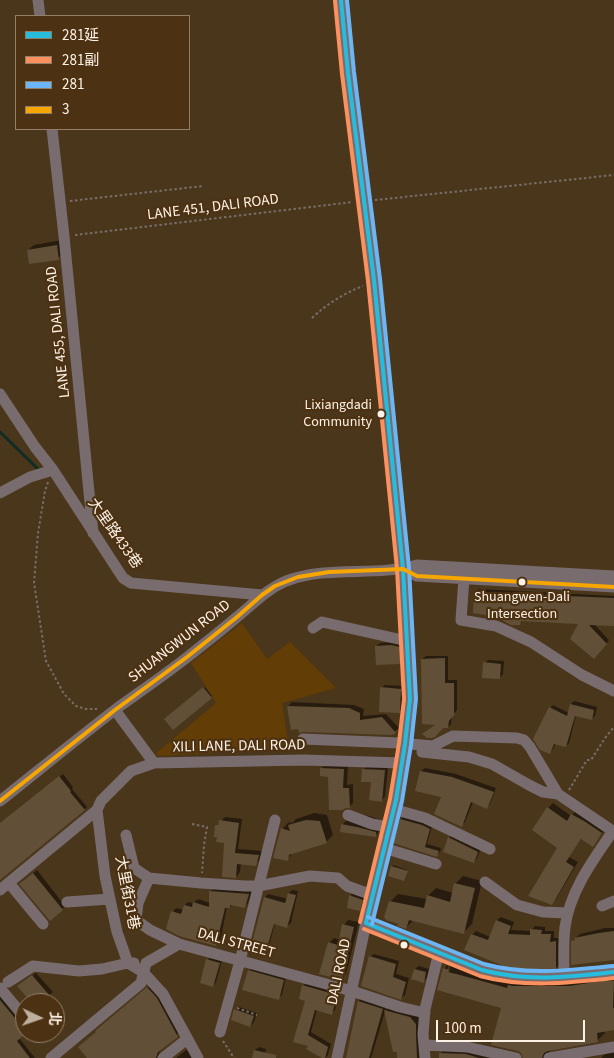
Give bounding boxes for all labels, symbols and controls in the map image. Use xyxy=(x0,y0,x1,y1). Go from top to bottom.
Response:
legend xyxy=(15,15,190,130)
text: 281延 xyxy=(62,25,99,46)
text: 281副 xyxy=(62,50,99,71)
text: 281 xyxy=(62,74,84,95)
text: 3 xyxy=(62,99,69,120)
street label: LANE 451, DALI ROAD xyxy=(146,191,280,225)
street label: LANE 455, DALI ROAD xyxy=(43,265,75,399)
place label: Lixiangdadi Community xyxy=(303,398,372,431)
marker: Lixiangdadi Community xyxy=(376,409,386,419)
street label: 大里路433巷 xyxy=(83,495,145,573)
marker: Shuangwen-Dali Intersection xyxy=(517,577,527,587)
place label: Shuangwen-Dali Intersection xyxy=(474,590,570,622)
street label: SHUANGWUN ROAD xyxy=(126,597,234,687)
street label: XILI LANE, DALI ROAD xyxy=(172,737,306,757)
street label: 大里街31巷 xyxy=(110,855,142,931)
street label: DALI STREET xyxy=(195,925,277,963)
street label: DALI ROAD xyxy=(324,937,356,1007)
unlabelled marker xyxy=(399,940,409,950)
north arrow xyxy=(15,993,65,1043)
scale bar xyxy=(439,1010,588,1042)
text: 北 xyxy=(44,1011,64,1026)
text: 100 m xyxy=(444,1018,482,1039)

